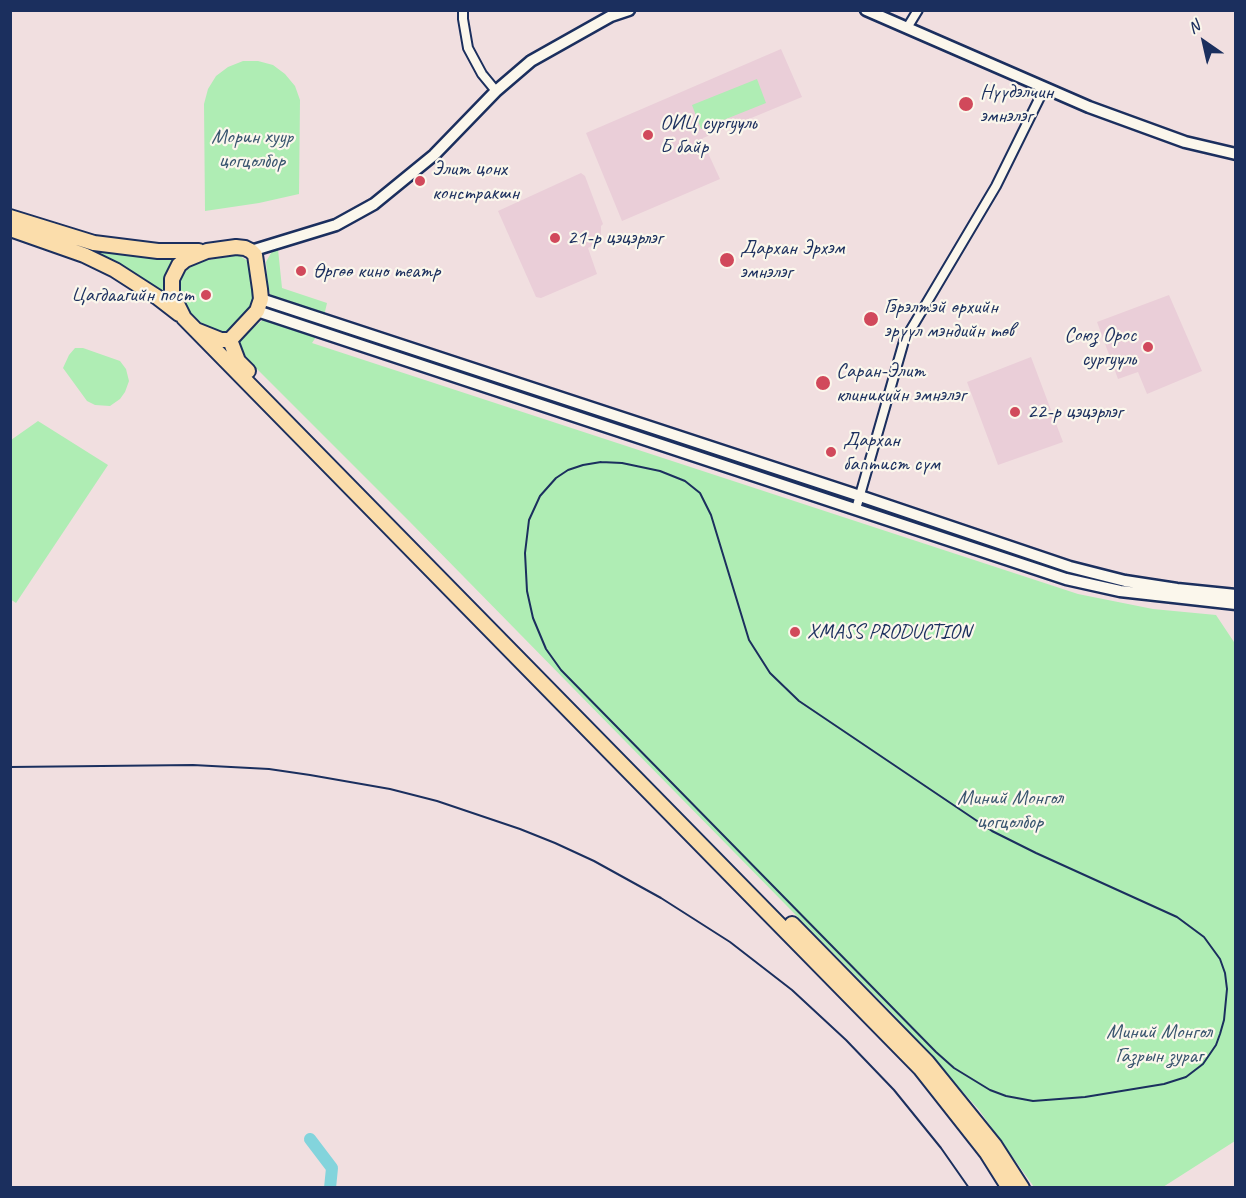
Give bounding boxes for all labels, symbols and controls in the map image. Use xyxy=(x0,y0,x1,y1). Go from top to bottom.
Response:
north arrow xyxy=(1174,12,1234,72)
text: N xyxy=(1184,16,1204,38)
place label: Нүүдэлчин эмнэлэг xyxy=(980,79,1053,129)
marker: Нүүдэлчин эмнэлэг xyxy=(957,95,975,113)
place label: ОИЦ сургууль Б байр xyxy=(660,110,756,160)
park label: Морин хуур цогцолбор xyxy=(211,124,293,174)
marker: ОИЦ сургууль Б байр xyxy=(641,128,655,142)
place label: Элит цонх констракшн xyxy=(432,156,519,206)
marker: Элит цонх констракшн xyxy=(413,174,427,188)
place label: 21-р цэцэрлэг xyxy=(567,225,662,251)
marker: 21-р цэцэрлэг xyxy=(548,231,562,245)
place label: Дархан Эрхэм эмнэлэг xyxy=(740,235,844,285)
marker: Дархан Эрхэм эмнэлэг xyxy=(718,251,736,269)
place label: Өргөө кино театр xyxy=(313,258,440,284)
marker: Өргөө кино театр xyxy=(294,264,308,278)
place label: Цагдаагийн пост xyxy=(71,282,194,308)
marker: Цагдаагийн пост xyxy=(199,288,213,302)
place label: Гэрэлтэй өрхийн эрүүл мэндийн төв xyxy=(884,294,1014,344)
marker: Гэрэлтэй өрхийн эрүүл мэндийн төв xyxy=(862,310,880,328)
place label: Союз Орос сургууль xyxy=(1064,322,1136,372)
marker: Союз Орос сургууль xyxy=(1141,340,1155,354)
place label: Саран-Элит клиникийн эмнэлэг xyxy=(836,358,966,408)
marker: Саран-Элит клиникийн эмнэлэг xyxy=(814,374,832,392)
place label: 22-р цэцэрлэг xyxy=(1027,399,1122,425)
marker: 22-р цэцэрлэг xyxy=(1008,405,1022,419)
place label: Дархан баптист сүм xyxy=(843,427,940,477)
marker: Дархан баптист сүм xyxy=(824,445,838,459)
place label: XMASS PRODUCTION xyxy=(807,619,971,645)
marker: XMASS PRODUCTION xyxy=(788,625,802,639)
park label: Миний Монгол цогцолбор xyxy=(957,785,1063,835)
park label: Миний Монгол Газрын зураг xyxy=(1106,1019,1212,1069)

